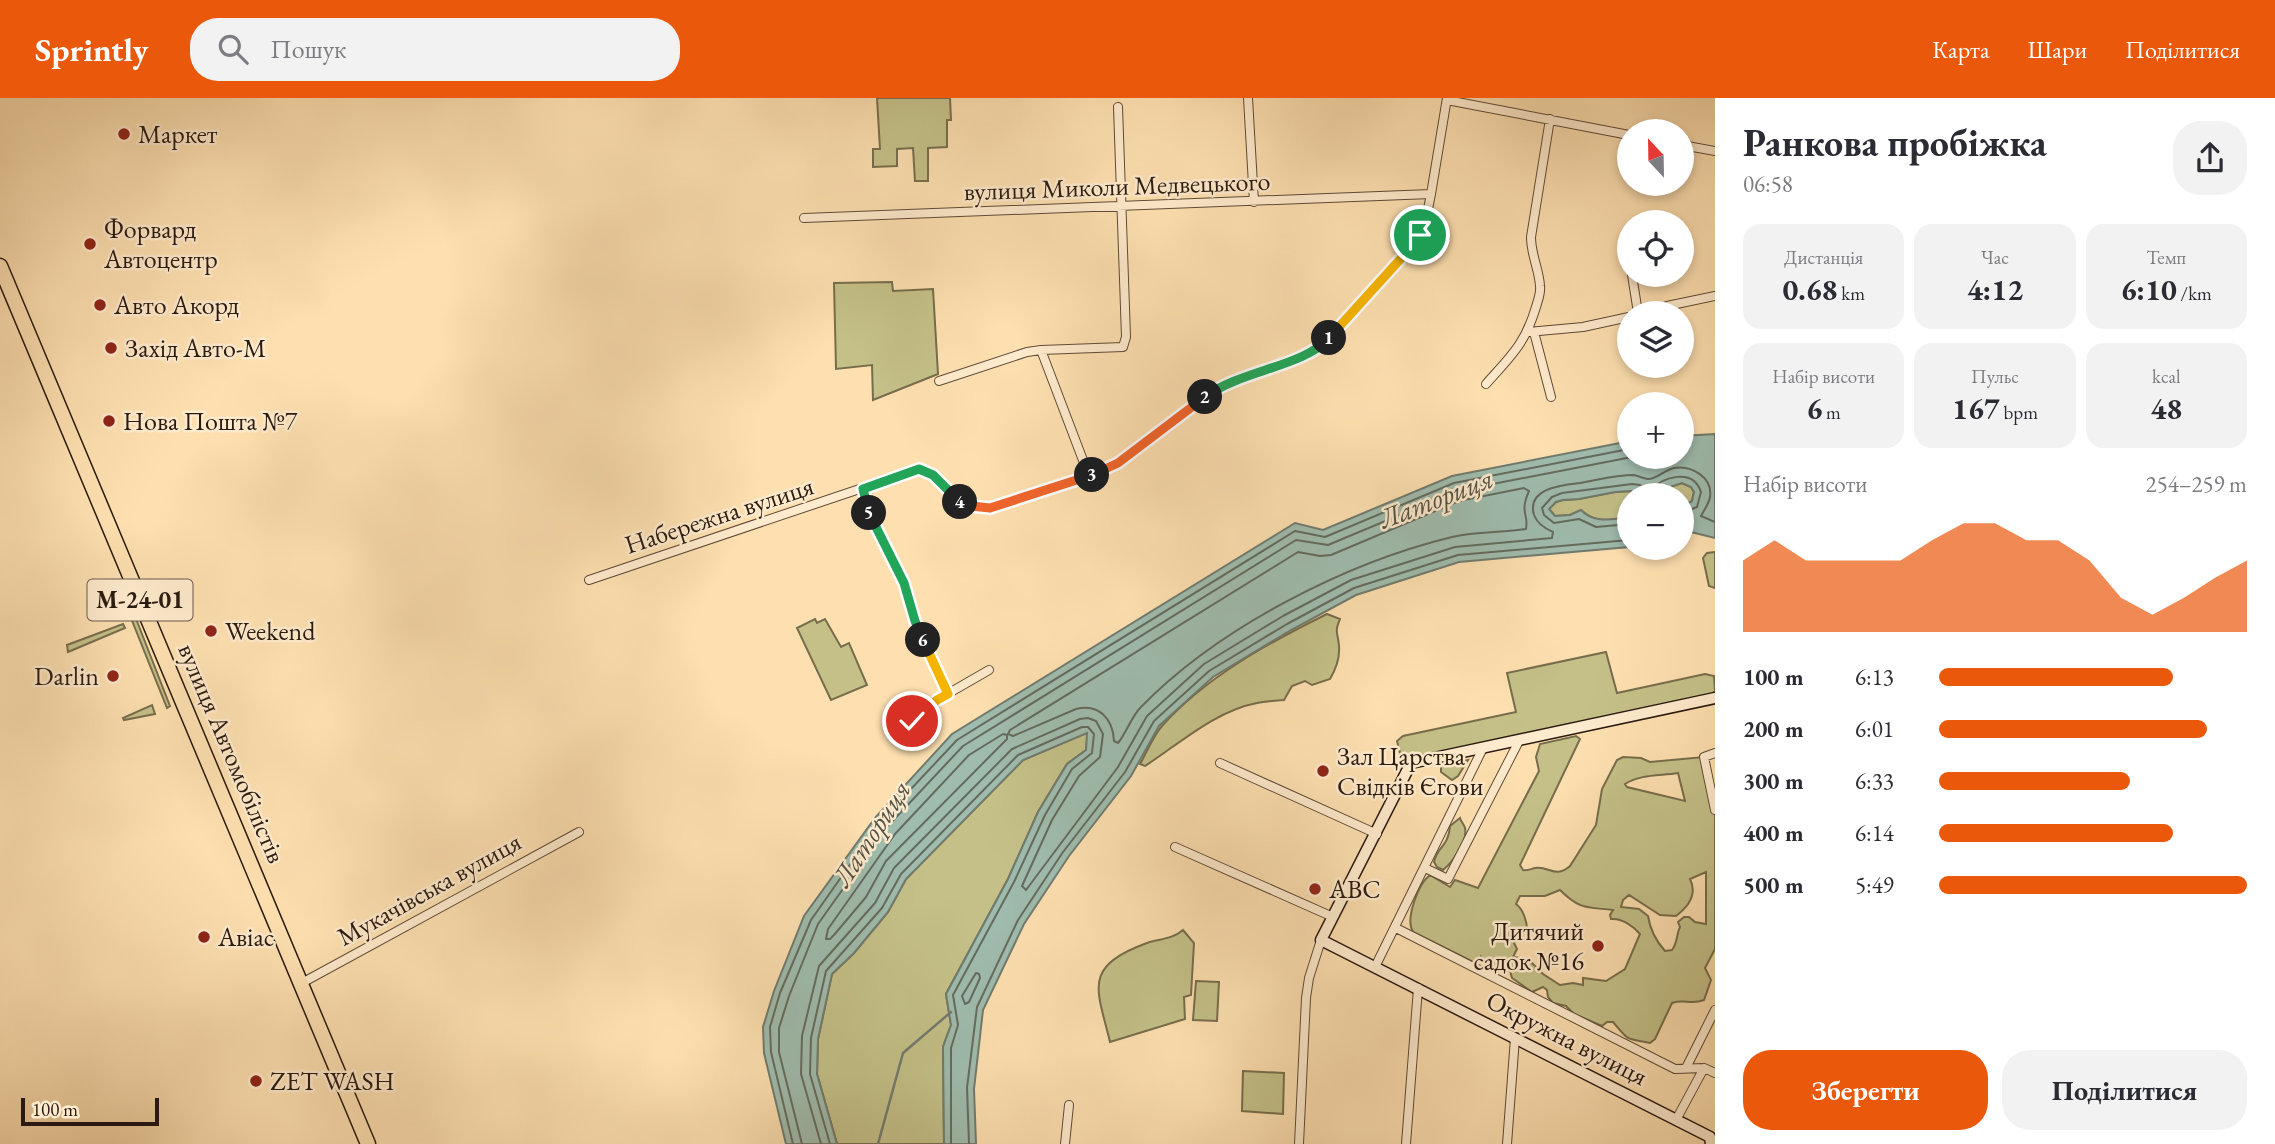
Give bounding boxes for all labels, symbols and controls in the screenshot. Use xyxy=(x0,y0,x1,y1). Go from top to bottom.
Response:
search box xyxy=(190,18,680,81)
text: Sprintly xyxy=(35,28,148,71)
icon: search xyxy=(214,30,252,68)
text: Пошук xyxy=(270,32,347,66)
text: Карта xyxy=(1932,34,1990,65)
text: Шари xyxy=(2028,34,2087,65)
text: Поділитися xyxy=(2125,34,2240,65)
place label: Маркет xyxy=(138,117,218,151)
text: Ранкова пробіжка xyxy=(1743,118,2047,167)
north arrow xyxy=(1617,119,1694,196)
map controls xyxy=(1617,119,1694,560)
button: share xyxy=(2173,121,2247,195)
marker: Маркет xyxy=(116,126,132,142)
street label: вулиця Миколи Медвецького xyxy=(963,164,1271,208)
text: 06:58 xyxy=(1743,169,1793,199)
pin xyxy=(1390,205,1450,265)
button: locate xyxy=(1617,210,1694,287)
place label: Форвард Автоцентр xyxy=(103,212,218,276)
icon: arrive xyxy=(1401,216,1439,254)
marker: Форвард Автоцентр xyxy=(82,236,98,252)
text: Дистанція xyxy=(1784,245,1863,270)
text: Час xyxy=(1981,245,2009,270)
text: Темп xyxy=(2147,245,2186,270)
text: 0.68 xyxy=(1782,270,1837,309)
text: 4:12 xyxy=(1967,270,2023,309)
text: 6:10 xyxy=(2121,270,2177,309)
text: km xyxy=(1837,281,1865,306)
text: /km xyxy=(2177,281,2212,306)
place label: Авто Акорд xyxy=(113,288,239,322)
marker: Авто Акорд xyxy=(92,297,108,313)
button: layers xyxy=(1617,301,1694,378)
pin: 1 xyxy=(1312,320,1346,356)
text: 1 xyxy=(1323,325,1334,350)
place label: Захід Авто-М xyxy=(125,331,266,365)
marker: Захід Авто-М xyxy=(103,340,119,356)
text: Набір висоти xyxy=(1772,364,1875,389)
text: Пульс xyxy=(1971,364,2019,389)
text: kcal xyxy=(2152,364,2181,389)
pin: 2 xyxy=(1188,380,1222,414)
text: 2 xyxy=(1199,384,1210,409)
text: 6 xyxy=(1806,389,1822,428)
text: 167 xyxy=(1952,389,2000,428)
text: 48 xyxy=(2150,389,2182,428)
button: + xyxy=(1617,392,1694,469)
text: m xyxy=(1822,400,1841,425)
text: bpm xyxy=(2000,400,2038,425)
place label: Нова Пошта №7 xyxy=(123,404,298,438)
marker: Нова Пошта №7 xyxy=(101,413,117,429)
pin: 3 xyxy=(1074,458,1110,492)
water label: Латориця xyxy=(1372,460,1498,537)
text: 3 xyxy=(1086,462,1097,487)
street label: Набережна вулиця xyxy=(620,468,818,562)
text: Набір висоти xyxy=(1743,469,1867,499)
text: 254–259 m xyxy=(2146,469,2247,499)
button: − xyxy=(1617,483,1694,560)
pin: 4 xyxy=(942,484,978,520)
text: 4 xyxy=(954,489,965,514)
pin: 5 xyxy=(852,496,886,530)
text: 5 xyxy=(863,500,874,525)
road number: М-24-01 xyxy=(88,579,192,620)
place label: Weekend xyxy=(225,614,316,648)
pin: 6 xyxy=(906,622,940,658)
marker: Weekend xyxy=(203,623,219,639)
text: 6 xyxy=(917,627,928,652)
street label: вулиця Автомобілістів xyxy=(170,638,294,868)
place label: Darlin xyxy=(34,659,99,693)
text: 100 m xyxy=(1743,662,1804,692)
text: 6:13 xyxy=(1855,662,1894,692)
marker: Darlin xyxy=(105,668,121,684)
pin xyxy=(882,691,942,751)
icon: check xyxy=(893,702,931,740)
text: 200 m xyxy=(1743,714,1804,744)
text: 6:01 xyxy=(1855,714,1894,744)
place label: Зал Царства Свідків Єгови xyxy=(1337,739,1484,803)
marker: Зал Царства Свідків Єгови xyxy=(1315,763,1331,779)
text: 300 m xyxy=(1743,766,1804,796)
text: 6:33 xyxy=(1855,766,1894,796)
water label: Латориця xyxy=(822,773,919,894)
text: 400 m xyxy=(1743,818,1804,848)
text: 6:14 xyxy=(1855,818,1894,848)
street label: Мукачівська вулиця xyxy=(331,824,527,954)
text: 500 m xyxy=(1743,870,1804,900)
text: 5:49 xyxy=(1855,870,1894,900)
place label: ABC xyxy=(1328,872,1381,906)
marker: ABC xyxy=(1307,881,1323,897)
place label: Дитячий садок №16 xyxy=(1474,914,1584,978)
place label: Авіас xyxy=(217,920,274,954)
marker: Авіас xyxy=(196,929,212,945)
marker: Дитячий садок №16 xyxy=(1590,938,1606,954)
street label: Окружна вулиця xyxy=(1481,983,1653,1093)
button: Зберегти xyxy=(1743,1050,1988,1130)
button: Поділитися xyxy=(2002,1050,2247,1130)
place label: ZET WASH xyxy=(270,1064,395,1098)
marker: ZET WASH xyxy=(248,1073,264,1089)
scale bar xyxy=(21,1095,159,1127)
text: 100 m xyxy=(32,1097,78,1122)

